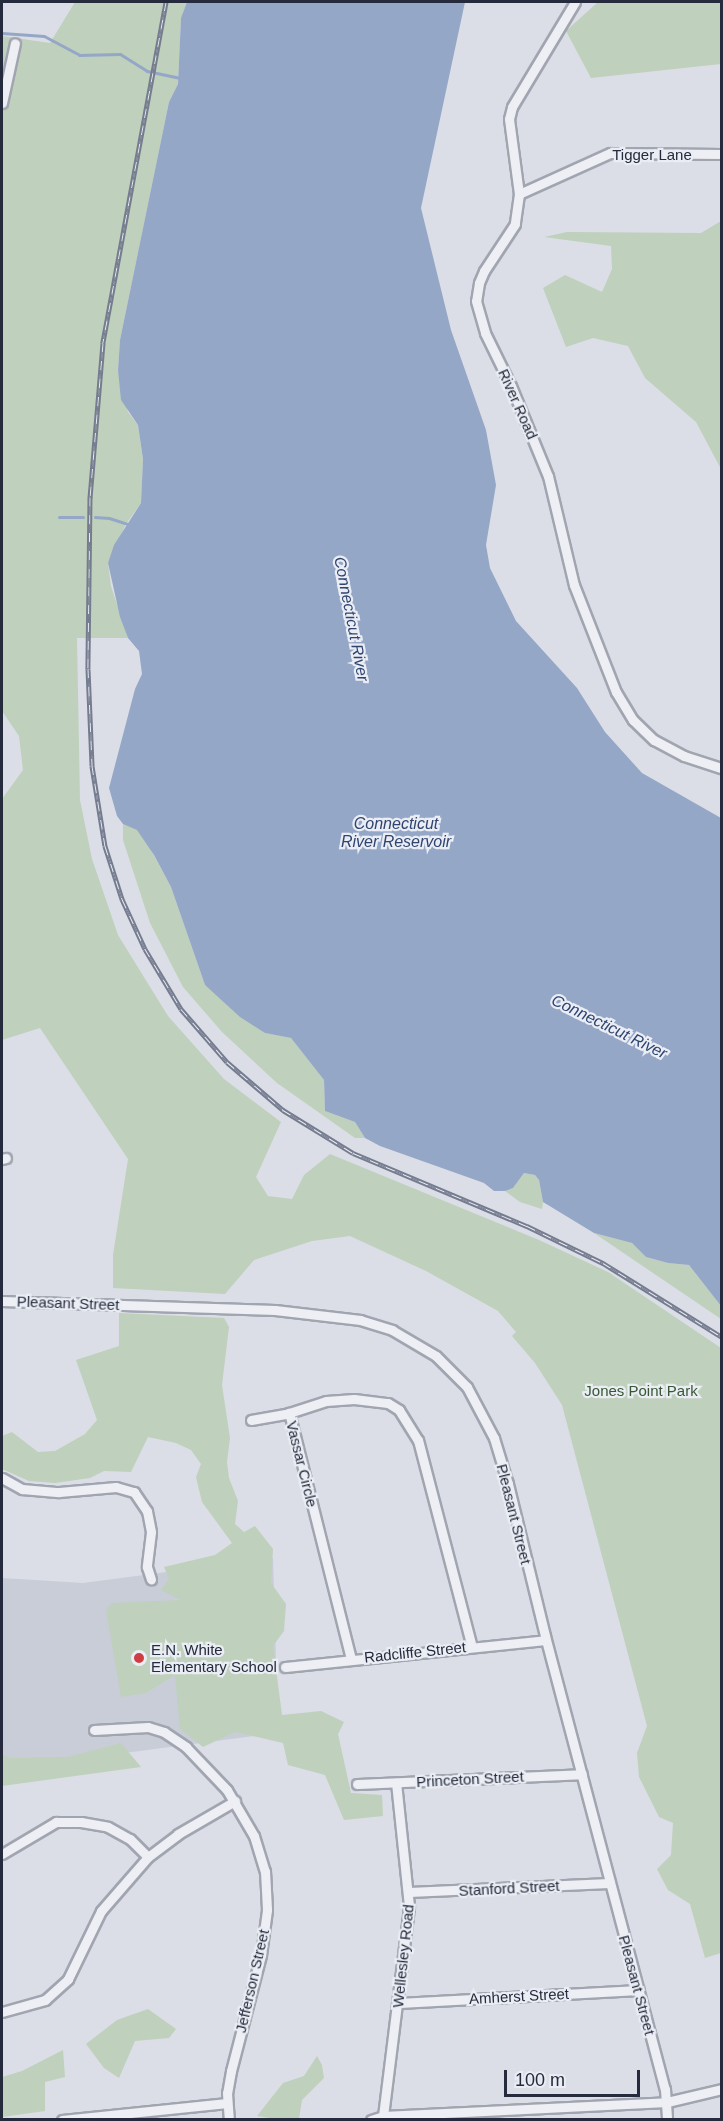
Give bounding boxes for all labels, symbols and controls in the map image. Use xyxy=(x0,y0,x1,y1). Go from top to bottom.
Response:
street label: Tigger Lane xyxy=(612,146,692,164)
street label: River Road xyxy=(495,366,541,442)
water label: Connecticut River xyxy=(330,555,372,683)
water label: Connecticut River Reservoir xyxy=(341,814,451,852)
water label: Connecticut River xyxy=(548,991,670,1063)
street label: Pleasant Street xyxy=(16,1292,120,1314)
park label: Jones Point Park xyxy=(584,1382,698,1400)
street label: Vassar Circle xyxy=(283,1419,321,1509)
street label: Pleasant Street xyxy=(493,1462,535,1566)
street label: Radcliffe Street xyxy=(363,1638,467,1666)
place label: E.N. White Elementary School xyxy=(151,1640,277,1675)
marker: E.N. White Elementary School xyxy=(132,1651,146,1665)
street label: Princeton Street xyxy=(416,1767,524,1791)
street label: Stanford Street xyxy=(458,1876,560,1900)
street label: Wellesley Road xyxy=(389,1903,417,2009)
street label: Jefferson Street xyxy=(231,1928,273,2034)
street label: Pleasant Street xyxy=(615,1933,659,2037)
street label: Amherst Street xyxy=(469,1984,569,2008)
scale bar xyxy=(507,2058,644,2096)
text: 100 m xyxy=(515,2070,565,2090)

